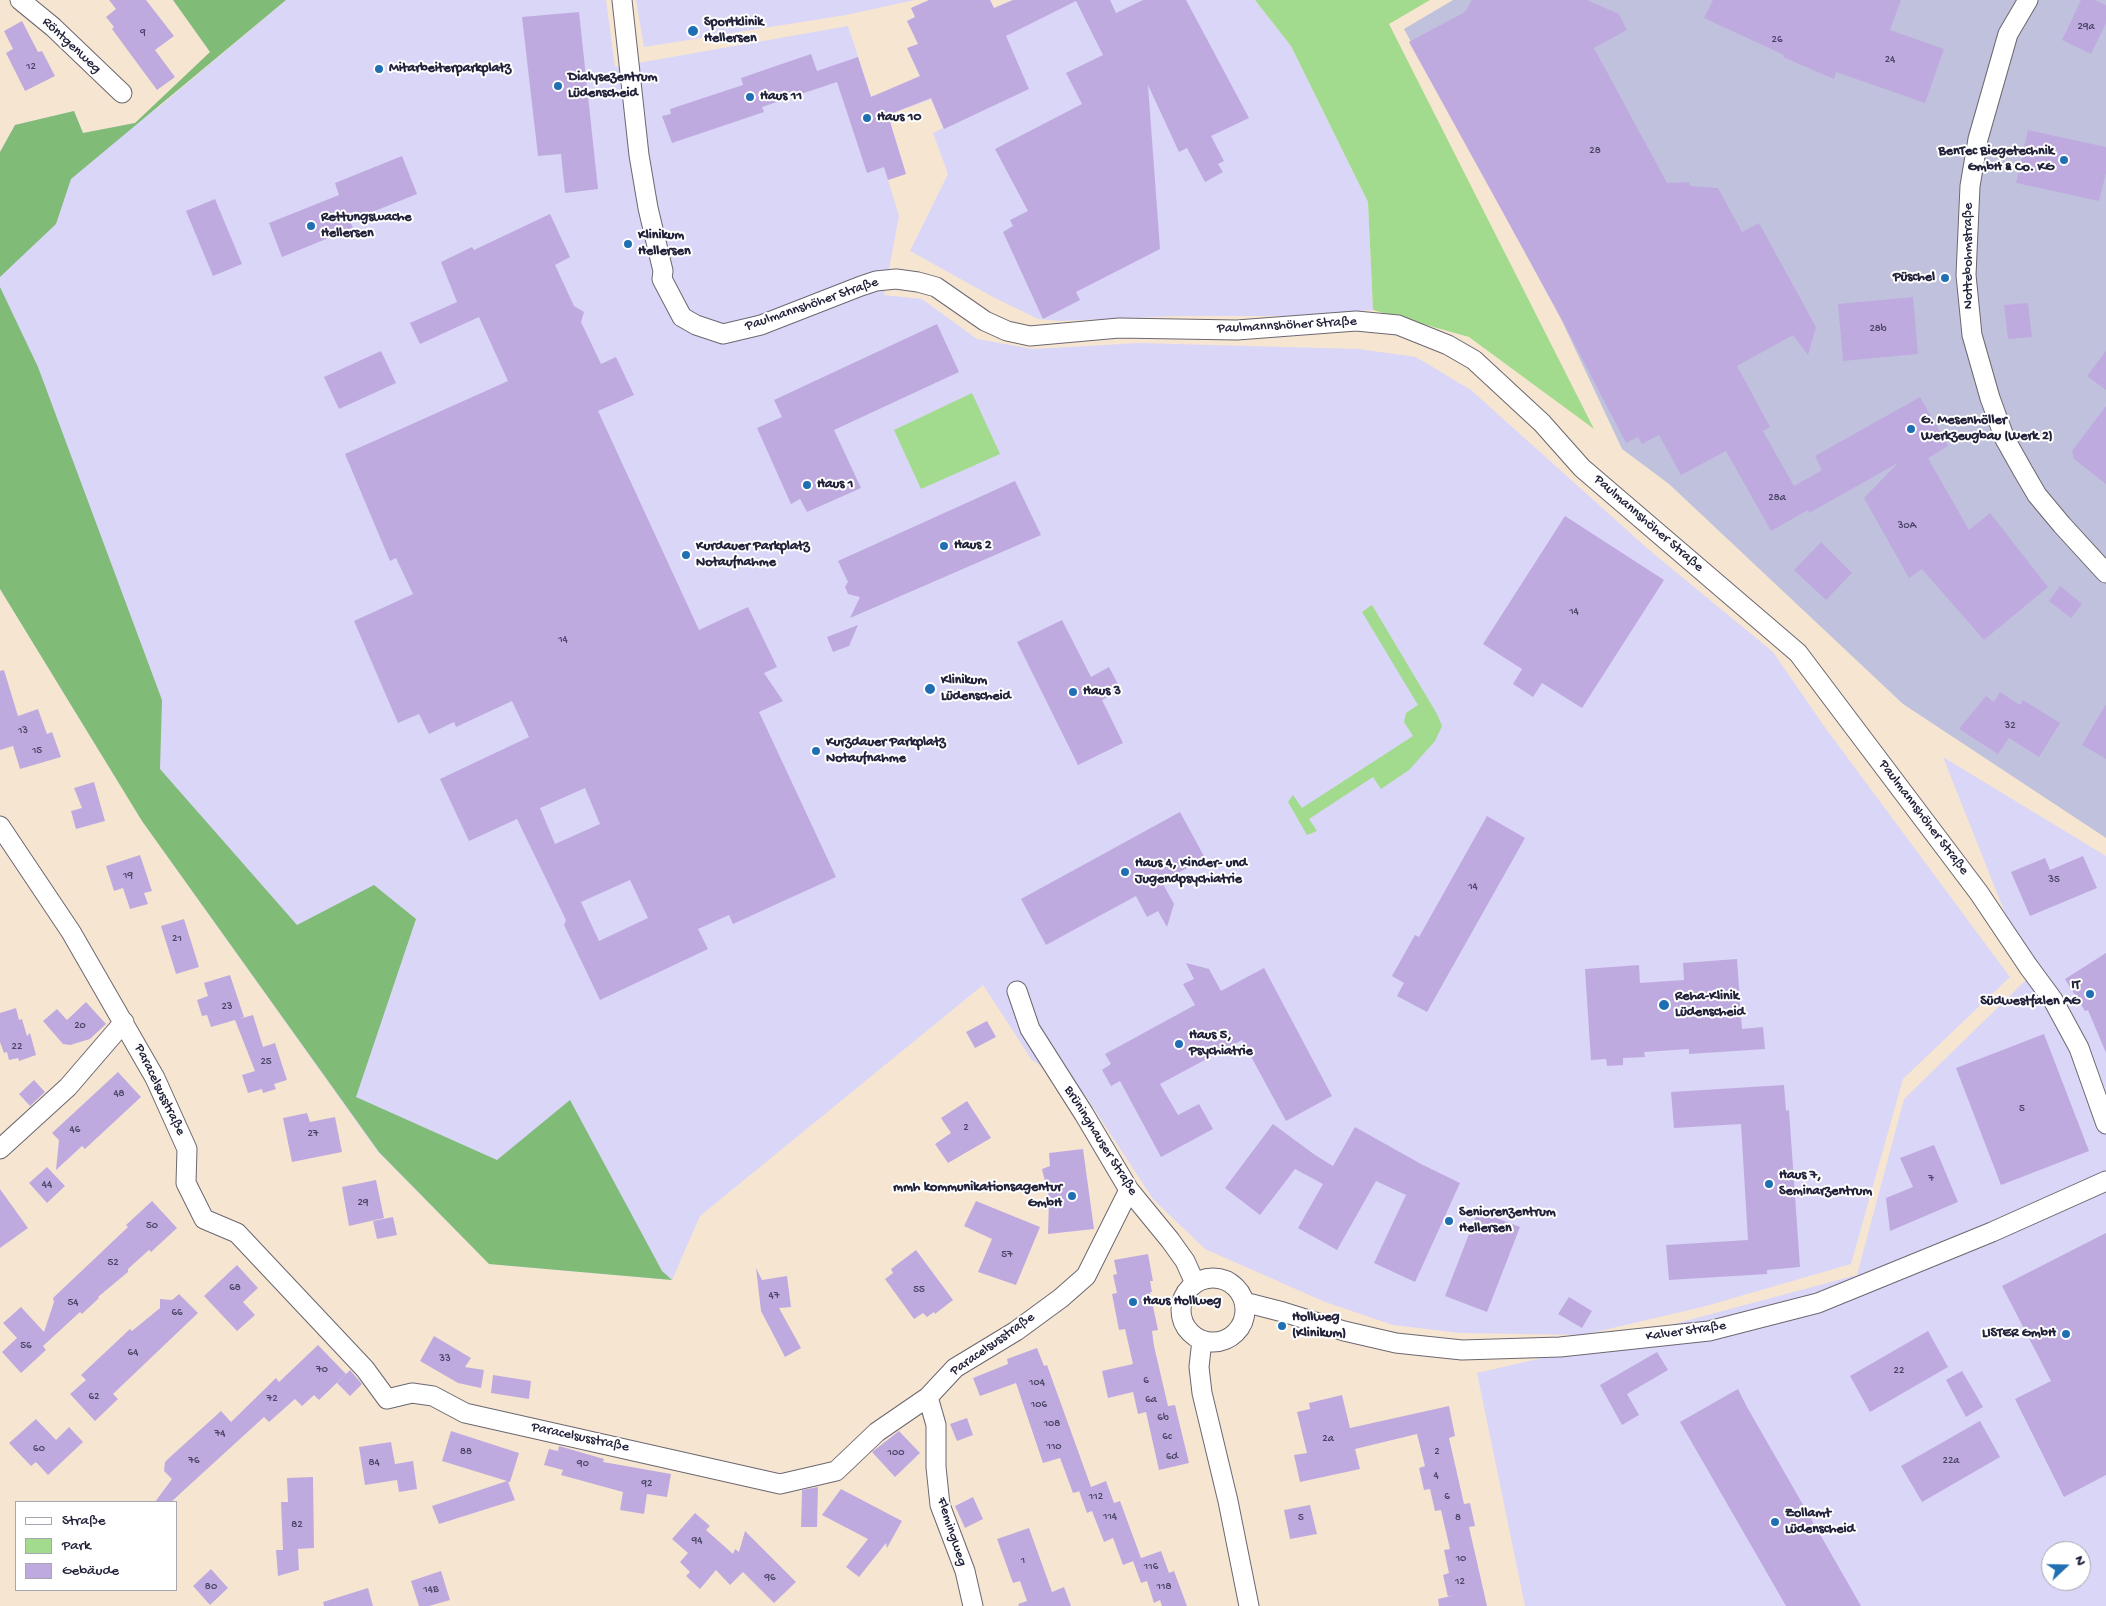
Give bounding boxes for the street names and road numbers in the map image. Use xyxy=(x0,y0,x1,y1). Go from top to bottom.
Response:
street label: Röntgenweg xyxy=(38,14,104,78)
street label: Nottebohmstraße xyxy=(1961,203,1977,309)
street label: Paulmannshöher Straße xyxy=(743,274,881,336)
street label: Paulmannshöher Straße xyxy=(1217,314,1357,338)
street label: Paulmannshöher Straße xyxy=(1590,472,1706,576)
street label: Paulmannshöher Straße xyxy=(1874,757,1972,879)
street label: Paracelsusstraße xyxy=(130,1042,188,1138)
street label: Brüninghauser Straße xyxy=(1059,1083,1141,1199)
street label: Paracelsusstraße xyxy=(947,1310,1039,1380)
street label: Kalver Straße xyxy=(1645,1318,1727,1346)
street label: Paracelsusstraße xyxy=(530,1419,630,1457)
street label: Flemingweg xyxy=(932,1496,970,1568)

